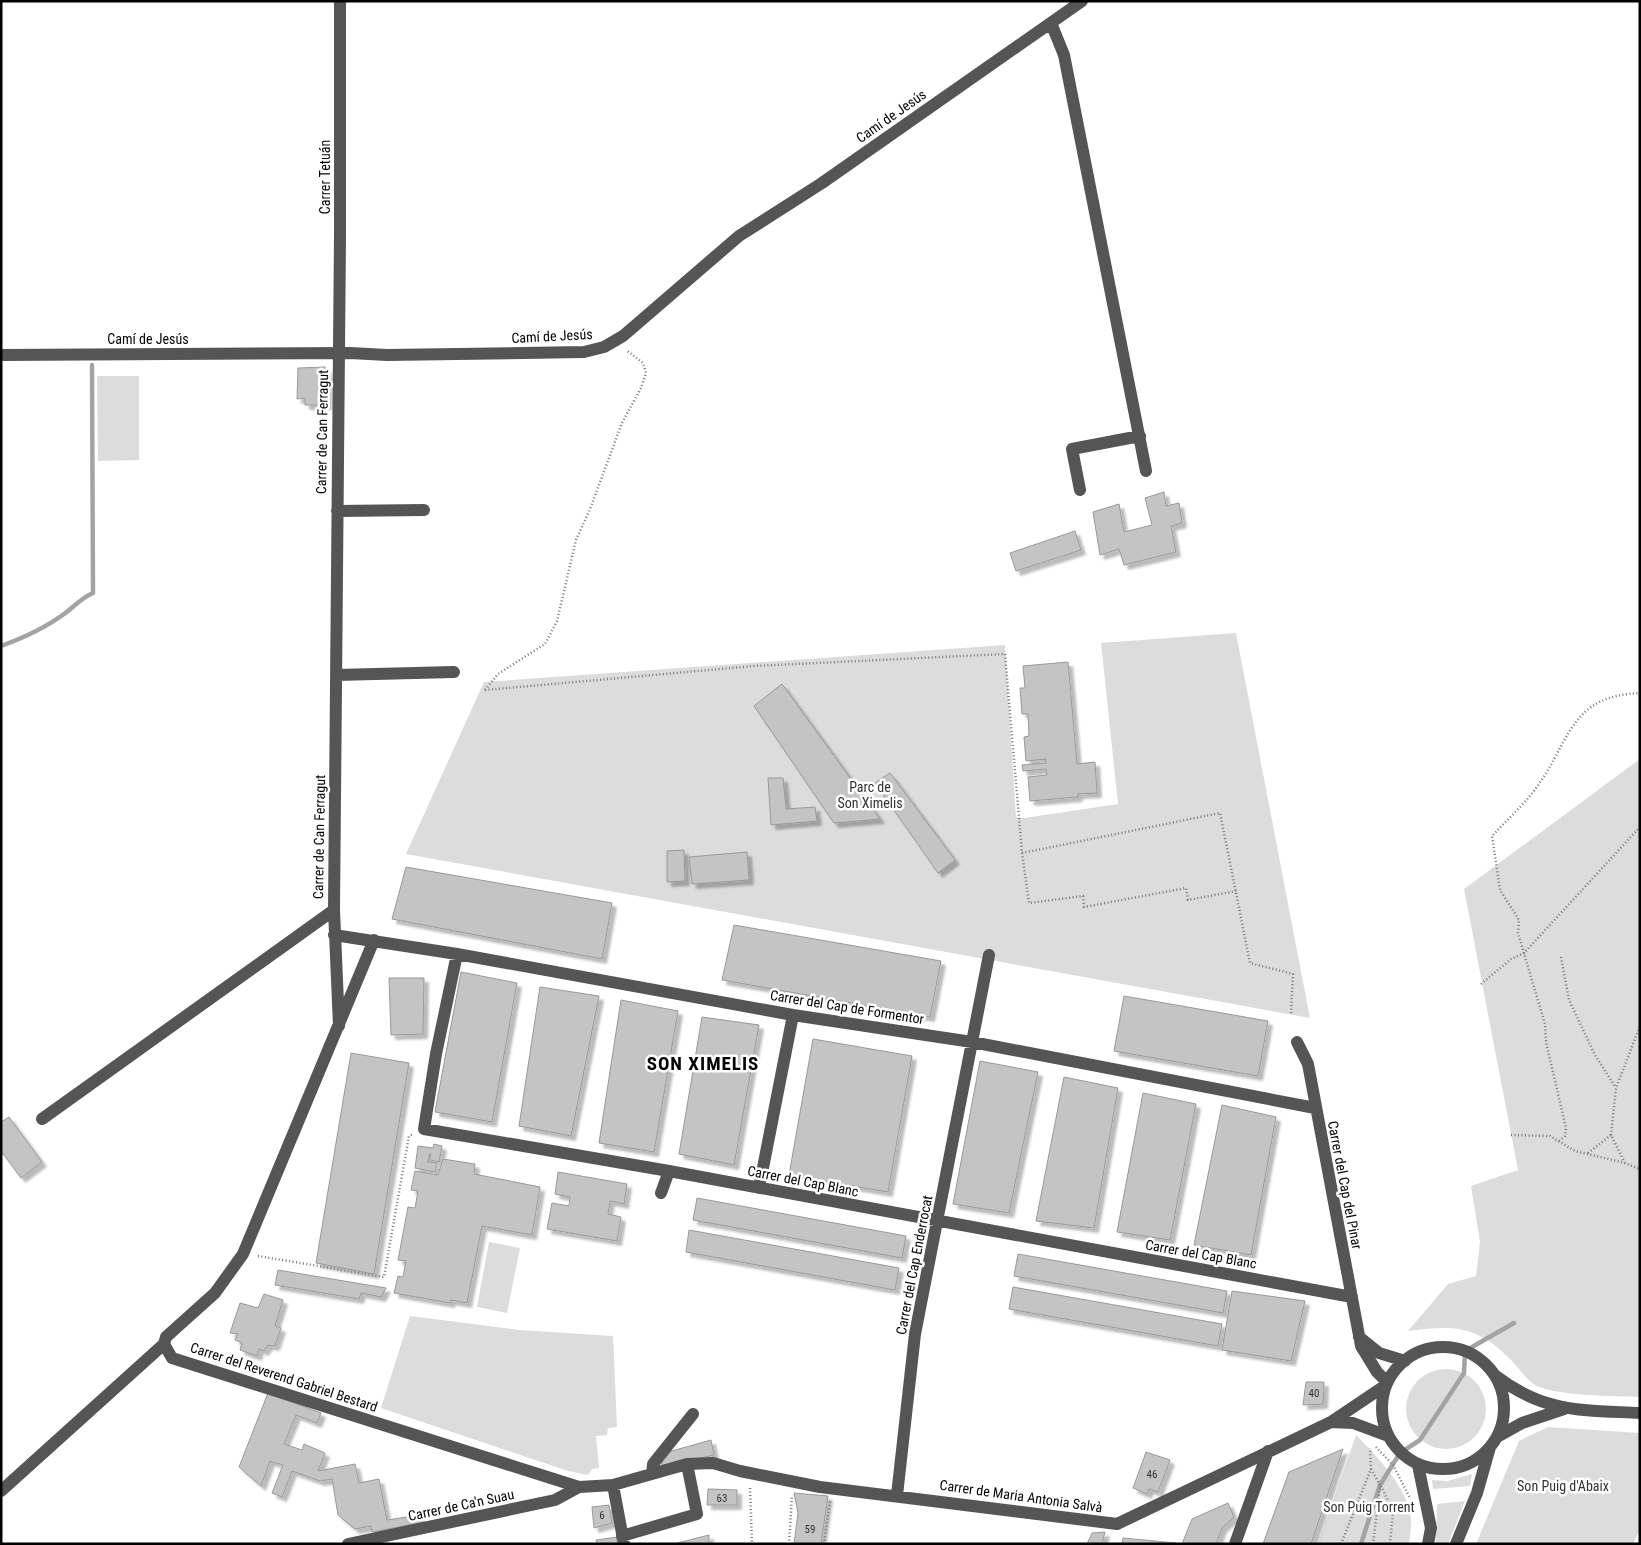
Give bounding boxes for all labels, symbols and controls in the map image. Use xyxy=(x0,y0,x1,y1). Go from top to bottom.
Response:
street label: Camí de Jesús xyxy=(853,86,929,146)
street label: Carrer Tetuán xyxy=(317,140,333,214)
street label: Camí de Jesús xyxy=(511,326,593,346)
street label: Camí de Jesús xyxy=(107,331,189,347)
street label: Carrer de Can Ferragut xyxy=(313,370,331,494)
street label: Carrer de Can Ferragut xyxy=(310,775,328,899)
park label: Parc de Son Ximelis xyxy=(837,779,903,811)
street label: Carrer del Cap de Formentor xyxy=(769,987,925,1027)
district label: SON XIMELIS xyxy=(647,1052,759,1075)
street label: Carrer del Cap del Pinar xyxy=(1325,1119,1365,1251)
street label: Carrer del Cap Blanc xyxy=(746,1162,860,1200)
street label: Carrer del Cap Enderrocat xyxy=(893,1194,935,1336)
street label: Carrer del Cap Blanc xyxy=(1144,1236,1258,1272)
street label: Carrer del Reverend Gabriel Bestard xyxy=(188,1339,380,1415)
house number: 40 xyxy=(1309,1387,1319,1400)
house number: 46 xyxy=(1147,1468,1157,1481)
street label: Carrer de Maria Antonia Salvà xyxy=(939,1477,1103,1515)
park label: Son Puig d'Abaix xyxy=(1517,1478,1609,1494)
street label: Carrer de Ca'n Suau xyxy=(407,1486,515,1524)
house number: 63 xyxy=(717,1492,727,1505)
park label: Son Puig Torrent xyxy=(1323,1499,1415,1515)
house number: 6 xyxy=(599,1509,605,1522)
house number: 59 xyxy=(805,1523,815,1536)

